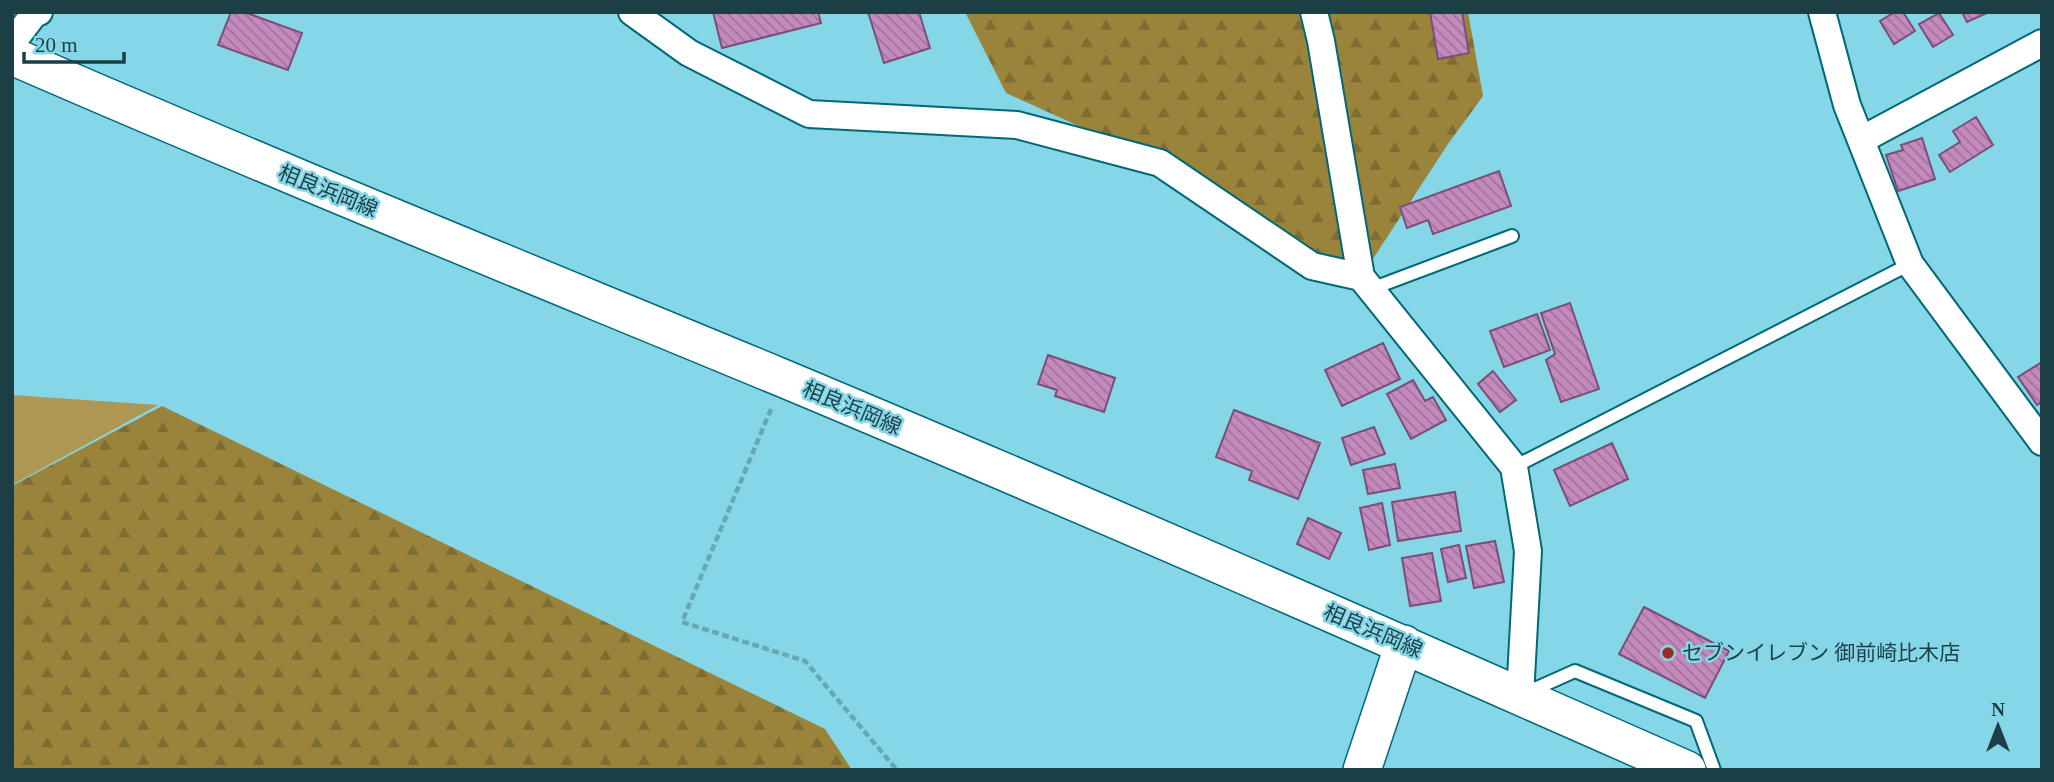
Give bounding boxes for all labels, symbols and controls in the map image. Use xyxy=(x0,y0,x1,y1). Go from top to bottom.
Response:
scale bar xyxy=(24,21,124,65)
text: 20 m xyxy=(35,33,78,57)
street label: 相良浜岡線 xyxy=(275,160,381,222)
street label: 相良浜岡線 xyxy=(799,376,905,440)
street label: 相良浜岡線 xyxy=(1320,599,1426,663)
place label: セブンイレブン 御前崎比木店 xyxy=(1682,641,1960,665)
marker: セブンイレブン 御前崎比木店 xyxy=(1660,645,1676,661)
north arrow xyxy=(1963,691,2033,761)
text: N xyxy=(1991,699,2005,720)

